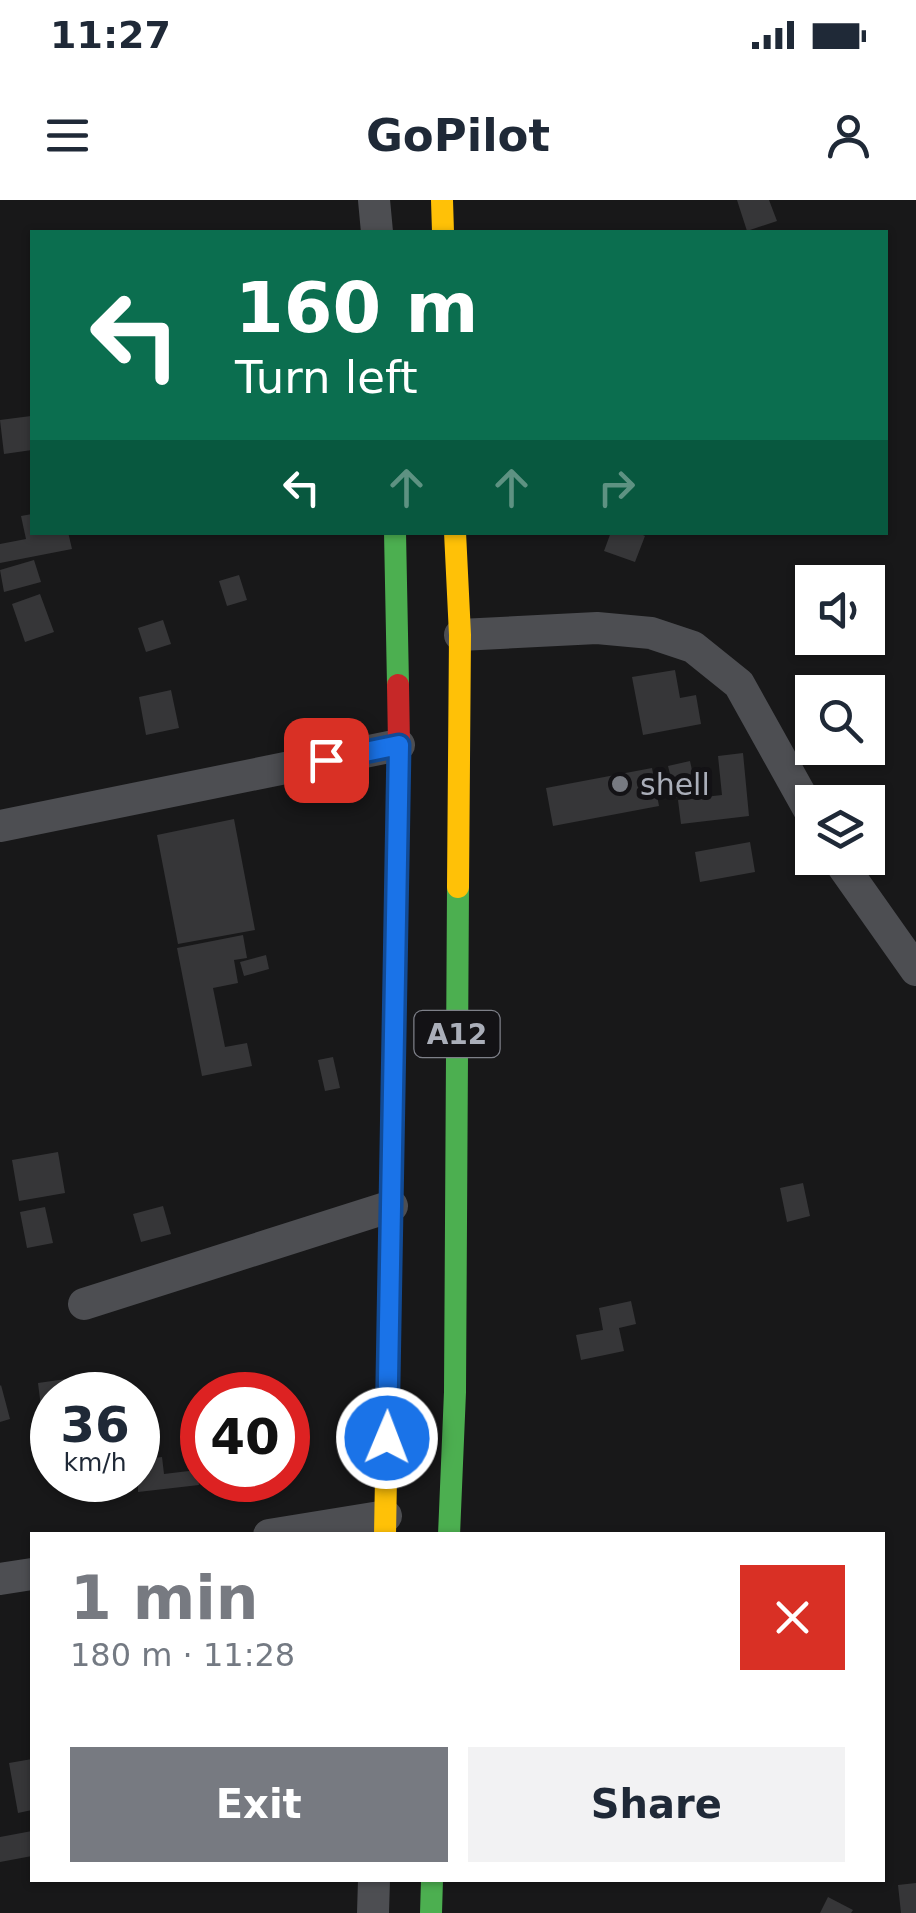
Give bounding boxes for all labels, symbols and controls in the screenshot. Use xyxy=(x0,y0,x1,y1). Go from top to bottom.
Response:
text: 11:27 xyxy=(50,13,171,57)
icon: menu xyxy=(40,108,95,163)
icon: person xyxy=(821,108,876,163)
text: GoPilot xyxy=(366,109,550,162)
text: 160 m xyxy=(235,267,478,349)
icon: left xyxy=(70,270,200,400)
text: Turn left xyxy=(235,351,418,404)
icon: left xyxy=(274,460,329,515)
icon: ahead xyxy=(379,460,434,515)
icon: ahead xyxy=(484,460,539,515)
icon: right xyxy=(589,460,644,515)
map controls xyxy=(795,565,885,875)
button: sound xyxy=(795,565,885,655)
button: search xyxy=(795,675,885,765)
pin xyxy=(284,718,369,803)
icon: arrive xyxy=(299,733,354,788)
place label: shell xyxy=(640,767,710,802)
marker: shell xyxy=(609,773,631,795)
button: layers xyxy=(795,785,885,875)
road number: A12 xyxy=(414,1011,500,1057)
speed limit sign: 40 xyxy=(180,1372,310,1502)
position arrow xyxy=(335,1386,439,1490)
text: 36 xyxy=(60,1396,130,1454)
text: km/h xyxy=(63,1448,127,1477)
text: 1 min xyxy=(70,1563,258,1633)
button: close xyxy=(740,1565,845,1670)
text: 180 m · 11:28 xyxy=(70,1636,295,1674)
button: Exit xyxy=(70,1747,448,1862)
button: Share xyxy=(468,1747,845,1862)

